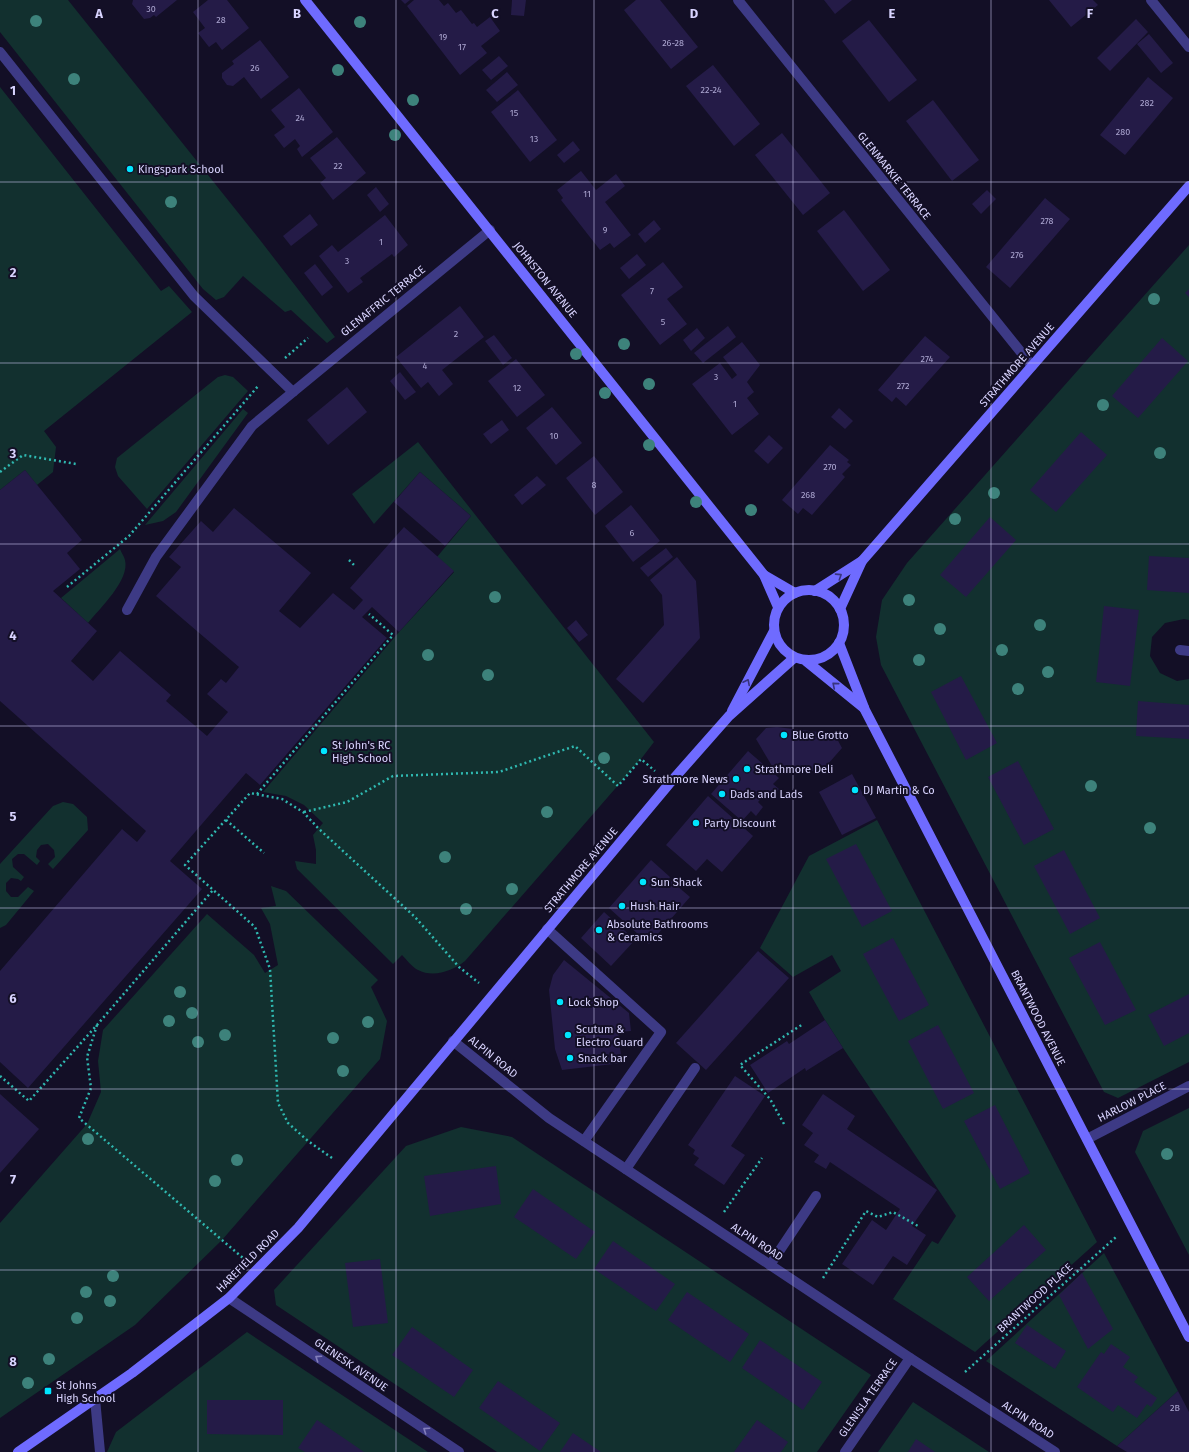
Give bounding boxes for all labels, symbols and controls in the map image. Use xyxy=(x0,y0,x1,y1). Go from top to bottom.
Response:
house number: 30 xyxy=(146,4,156,14)
text: A xyxy=(94,6,103,21)
text: B xyxy=(293,6,301,21)
text: C xyxy=(491,6,499,21)
text: D xyxy=(690,6,699,21)
text: E xyxy=(889,6,896,21)
text: F xyxy=(1087,6,1094,21)
house number: 28 xyxy=(216,15,226,25)
house number: 19 xyxy=(439,32,448,42)
house number: 26-28 xyxy=(662,38,684,48)
house number: 17 xyxy=(458,42,466,52)
house number: 26 xyxy=(250,63,260,73)
text: 1 xyxy=(10,83,16,98)
house number: 22-24 xyxy=(701,85,722,95)
house number: 282 xyxy=(1140,98,1154,108)
house number: 15 xyxy=(510,108,519,118)
house number: 24 xyxy=(295,113,305,123)
house number: 280 xyxy=(1116,127,1130,137)
street label: GLENMARKIE TERRACE xyxy=(855,130,933,223)
house number: 13 xyxy=(530,134,538,144)
house number: 22 xyxy=(334,161,342,171)
place label: Kingspark School xyxy=(138,163,224,176)
marker: Kingspark School xyxy=(125,164,135,174)
house number: 11 xyxy=(583,189,591,199)
house number: 278 xyxy=(1040,216,1054,226)
house number: 9 xyxy=(603,225,608,235)
house number: 1 xyxy=(379,237,383,247)
street label: JOHNSTON AVENUE xyxy=(510,239,580,321)
house number: 276 xyxy=(1011,250,1024,260)
house number: 3 xyxy=(345,256,349,266)
street label: GLENAFFRIC TERRACE xyxy=(338,263,428,339)
text: 2 xyxy=(10,265,17,280)
house number: 7 xyxy=(650,286,654,296)
house number: 5 xyxy=(661,317,666,327)
street label: STRATHMORE AVENUE xyxy=(977,320,1057,410)
house number: 2 xyxy=(454,329,458,339)
house number: 274 xyxy=(921,354,934,364)
house number: 4 xyxy=(423,361,428,371)
house number: 3 xyxy=(714,372,718,382)
house number: 272 xyxy=(897,381,909,391)
house number: 12 xyxy=(513,383,521,393)
house number: 1 xyxy=(733,399,737,409)
house number: 10 xyxy=(550,431,558,441)
text: 3 xyxy=(9,446,17,461)
house number: 270 xyxy=(823,462,837,472)
house number: 8 xyxy=(592,480,597,490)
house number: 268 xyxy=(801,490,815,500)
house number: 6 xyxy=(630,528,635,538)
one-way arrow xyxy=(835,573,842,580)
text: 4 xyxy=(9,628,17,643)
one-way arrow xyxy=(742,679,750,686)
one-way arrow xyxy=(833,683,840,690)
place label: Blue Grotto xyxy=(792,729,849,742)
marker: Blue Grotto xyxy=(779,730,789,740)
place label: St John's RC High School xyxy=(332,739,391,765)
marker: St John's RC High School xyxy=(319,746,329,756)
place label: Strathmore Deli xyxy=(755,763,833,776)
marker: Strathmore Deli xyxy=(742,764,752,774)
place label: Strathmore News xyxy=(643,773,728,786)
marker: Strathmore News xyxy=(731,774,741,784)
place label: DJ Martin & Co xyxy=(863,784,935,797)
marker: DJ Martin & Co xyxy=(850,785,860,795)
place label: Dads and Lads xyxy=(730,788,803,801)
marker: Dads and Lads xyxy=(717,789,727,799)
text: 5 xyxy=(10,809,17,824)
place label: Party Discount xyxy=(704,817,776,830)
marker: Party Discount xyxy=(691,818,701,828)
street label: STRATHMORE AVENUE xyxy=(542,825,621,915)
place label: Sun Shack xyxy=(651,876,702,889)
marker: Sun Shack xyxy=(638,877,648,887)
place label: Hush Hair xyxy=(630,900,680,913)
marker: Hush Hair xyxy=(617,901,627,911)
place label: Absolute Bathrooms & Ceramics xyxy=(607,918,708,944)
marker: Absolute Bathrooms & Ceramics xyxy=(594,925,604,935)
street label: BRANTWOOD AVENUE xyxy=(1008,968,1068,1068)
text: 6 xyxy=(9,991,17,1006)
place label: Lock Shop xyxy=(568,996,619,1009)
marker: Lock Shop xyxy=(555,997,565,1007)
place label: Scutum & Electro Guard xyxy=(576,1023,643,1049)
marker: Scutum & Electro Guard xyxy=(563,1030,573,1040)
street label: ALPIN ROAD xyxy=(466,1033,520,1081)
place label: Snack bar xyxy=(578,1052,628,1065)
marker: Snack bar xyxy=(565,1053,575,1063)
street label: HARLOW PLACE xyxy=(1096,1079,1169,1125)
text: 7 xyxy=(10,1172,16,1187)
street label: ALPIN ROAD xyxy=(729,1220,785,1264)
street label: HAREFIELD ROAD xyxy=(214,1227,282,1295)
street label: BRANTWOOD PLACE xyxy=(995,1261,1076,1335)
street label: GLENESK AVENUE xyxy=(312,1336,390,1394)
text: 8 xyxy=(9,1354,17,1369)
one-way arrow xyxy=(316,1356,323,1363)
street label: GLENISLA TERRACE xyxy=(836,1356,900,1440)
place label: St Johns High School xyxy=(56,1379,115,1405)
marker: St Johns High School xyxy=(43,1386,53,1396)
street label: ALPIN ROAD xyxy=(1000,1398,1056,1442)
house number: 2B xyxy=(1170,1403,1180,1413)
one-way arrow xyxy=(423,1427,430,1435)

